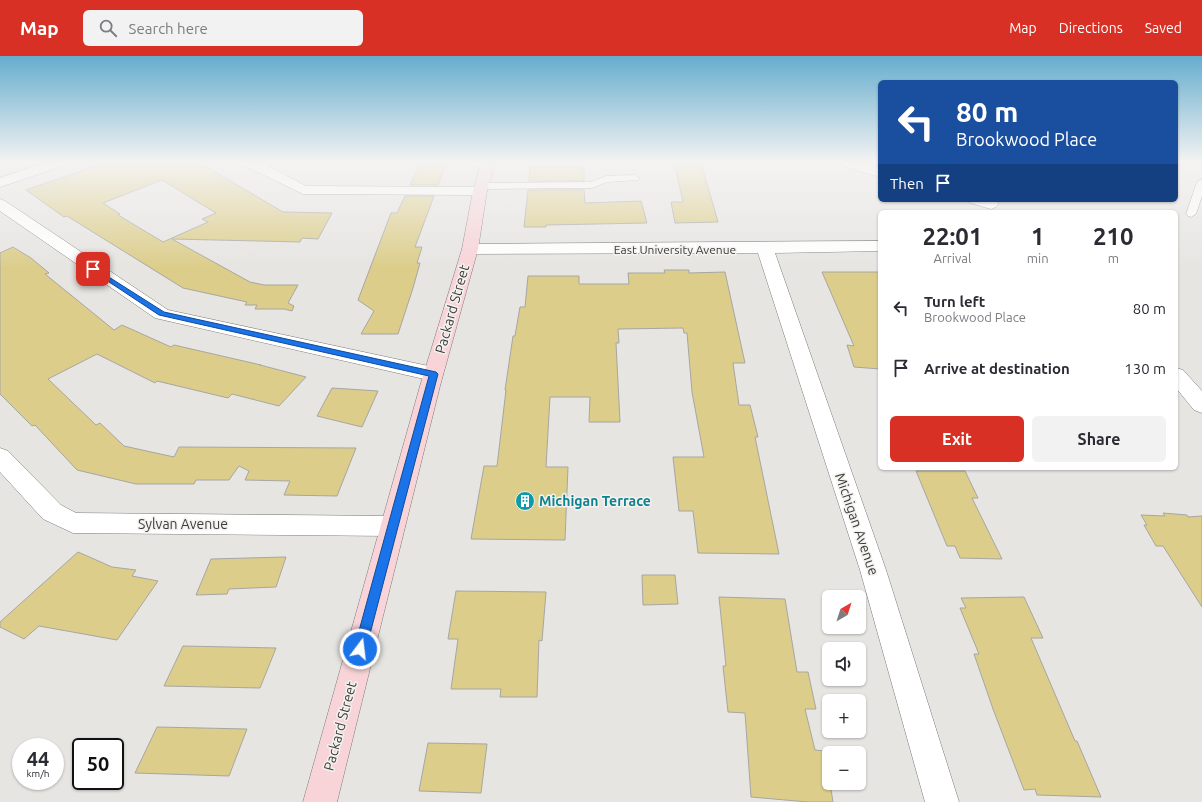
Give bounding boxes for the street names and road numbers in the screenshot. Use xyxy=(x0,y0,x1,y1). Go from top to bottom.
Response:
street label: East University Avenue xyxy=(614,243,736,256)
street label: Packard Street xyxy=(432,262,473,355)
street label: Michigan Avenue xyxy=(832,471,882,577)
street label: Sylvan Avenue xyxy=(138,516,228,532)
street label: Packard Street xyxy=(320,679,360,772)

